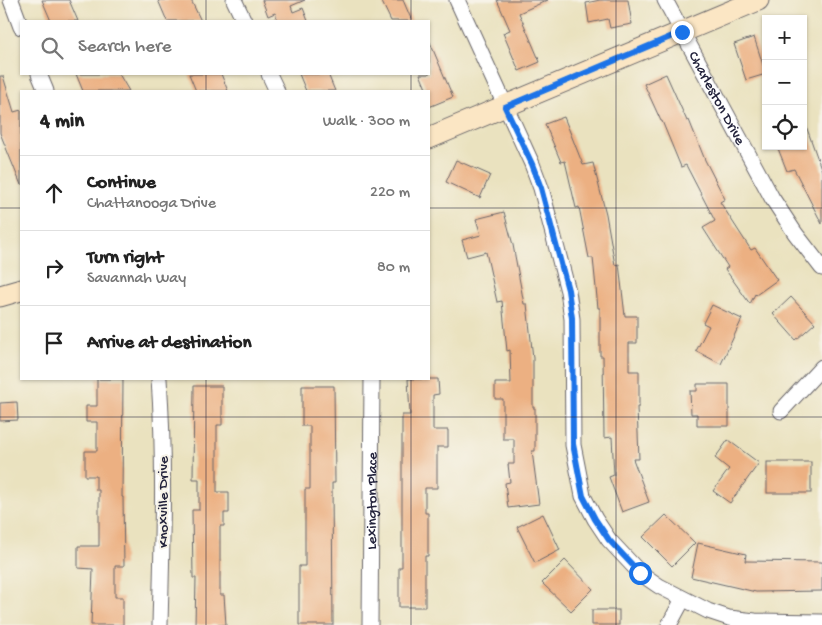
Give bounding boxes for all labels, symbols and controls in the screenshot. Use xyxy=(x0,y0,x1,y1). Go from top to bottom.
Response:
map controls xyxy=(762,15,807,150)
button: + xyxy=(762,15,807,60)
search box xyxy=(20,20,430,75)
route end xyxy=(671,21,694,44)
icon: search xyxy=(38,34,66,62)
text: Search here xyxy=(78,36,172,59)
street label: Charleston Drive xyxy=(683,49,749,149)
button: − xyxy=(762,60,807,105)
button: locate xyxy=(762,105,807,150)
text: 4 min xyxy=(40,110,84,135)
text: Walk · 300 m xyxy=(323,113,410,132)
text: Continue xyxy=(87,172,156,195)
icon: ahead xyxy=(40,179,68,207)
text: 220 m xyxy=(370,184,410,203)
text: Chattanooga Drive xyxy=(87,195,216,214)
text: Turn right xyxy=(87,247,163,270)
icon: right xyxy=(40,254,68,282)
text: 80 m xyxy=(377,259,410,278)
text: Savannah Way xyxy=(87,270,186,289)
icon: arrive xyxy=(40,329,68,357)
text: Arrive at destination xyxy=(87,332,251,355)
street label: Lexington Place xyxy=(364,452,382,550)
street label: Knoxville Drive xyxy=(155,456,173,548)
route start xyxy=(629,562,652,585)

